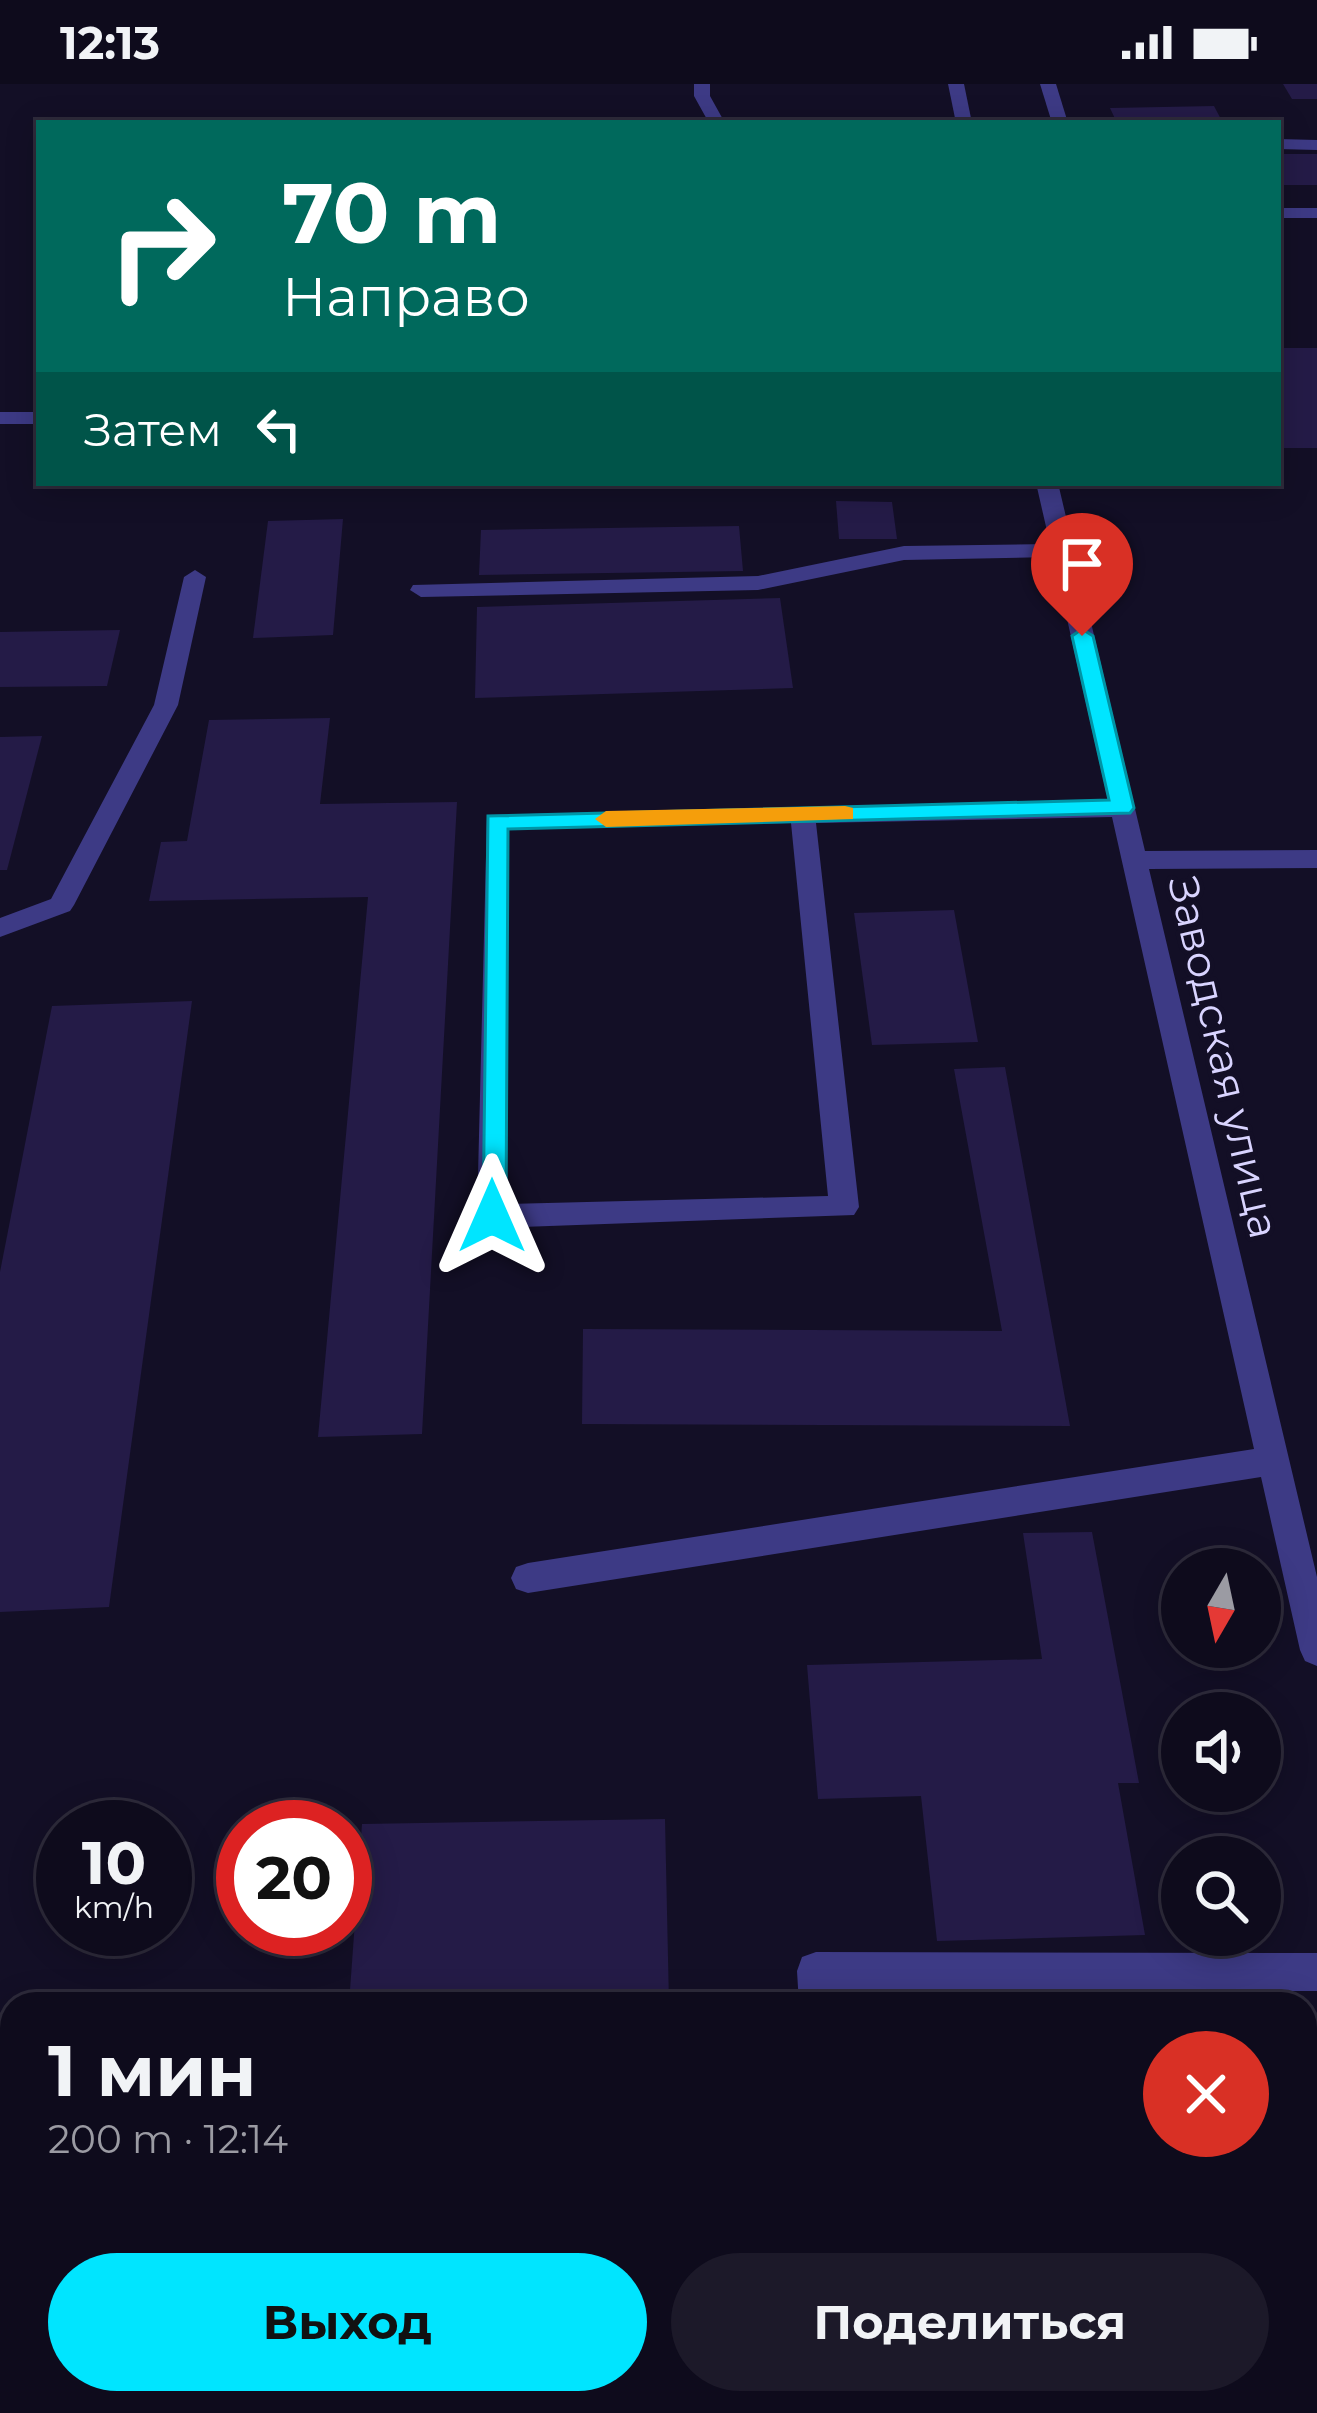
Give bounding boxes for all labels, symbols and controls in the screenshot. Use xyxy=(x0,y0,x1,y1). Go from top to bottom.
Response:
text: 12:13 xyxy=(60,15,160,70)
text: 70 m xyxy=(282,162,501,264)
icon: right xyxy=(84,168,240,324)
text: Направо xyxy=(282,264,530,330)
icon: left xyxy=(246,396,312,462)
text: Затем xyxy=(84,402,222,457)
pin xyxy=(1031,513,1133,636)
icon: arrive xyxy=(1049,531,1115,597)
street label: Заводская улица xyxy=(1157,871,1291,1243)
position arrow xyxy=(429,1153,555,1279)
north arrow xyxy=(1161,1548,1281,1668)
map controls xyxy=(1161,1548,1281,1956)
button: sound xyxy=(1161,1692,1281,1812)
speed limit sign: 20 xyxy=(216,1800,372,1956)
text: 10 xyxy=(82,1826,146,1899)
button: search xyxy=(1161,1836,1281,1956)
text: km/h xyxy=(74,1889,154,1926)
text: 1 мин xyxy=(48,2026,256,2114)
button: close xyxy=(1143,2031,1269,2157)
text: 200 m · 12:14 xyxy=(48,2115,288,2163)
button: Выход xyxy=(48,2253,647,2391)
button: Поделиться xyxy=(671,2253,1269,2391)

